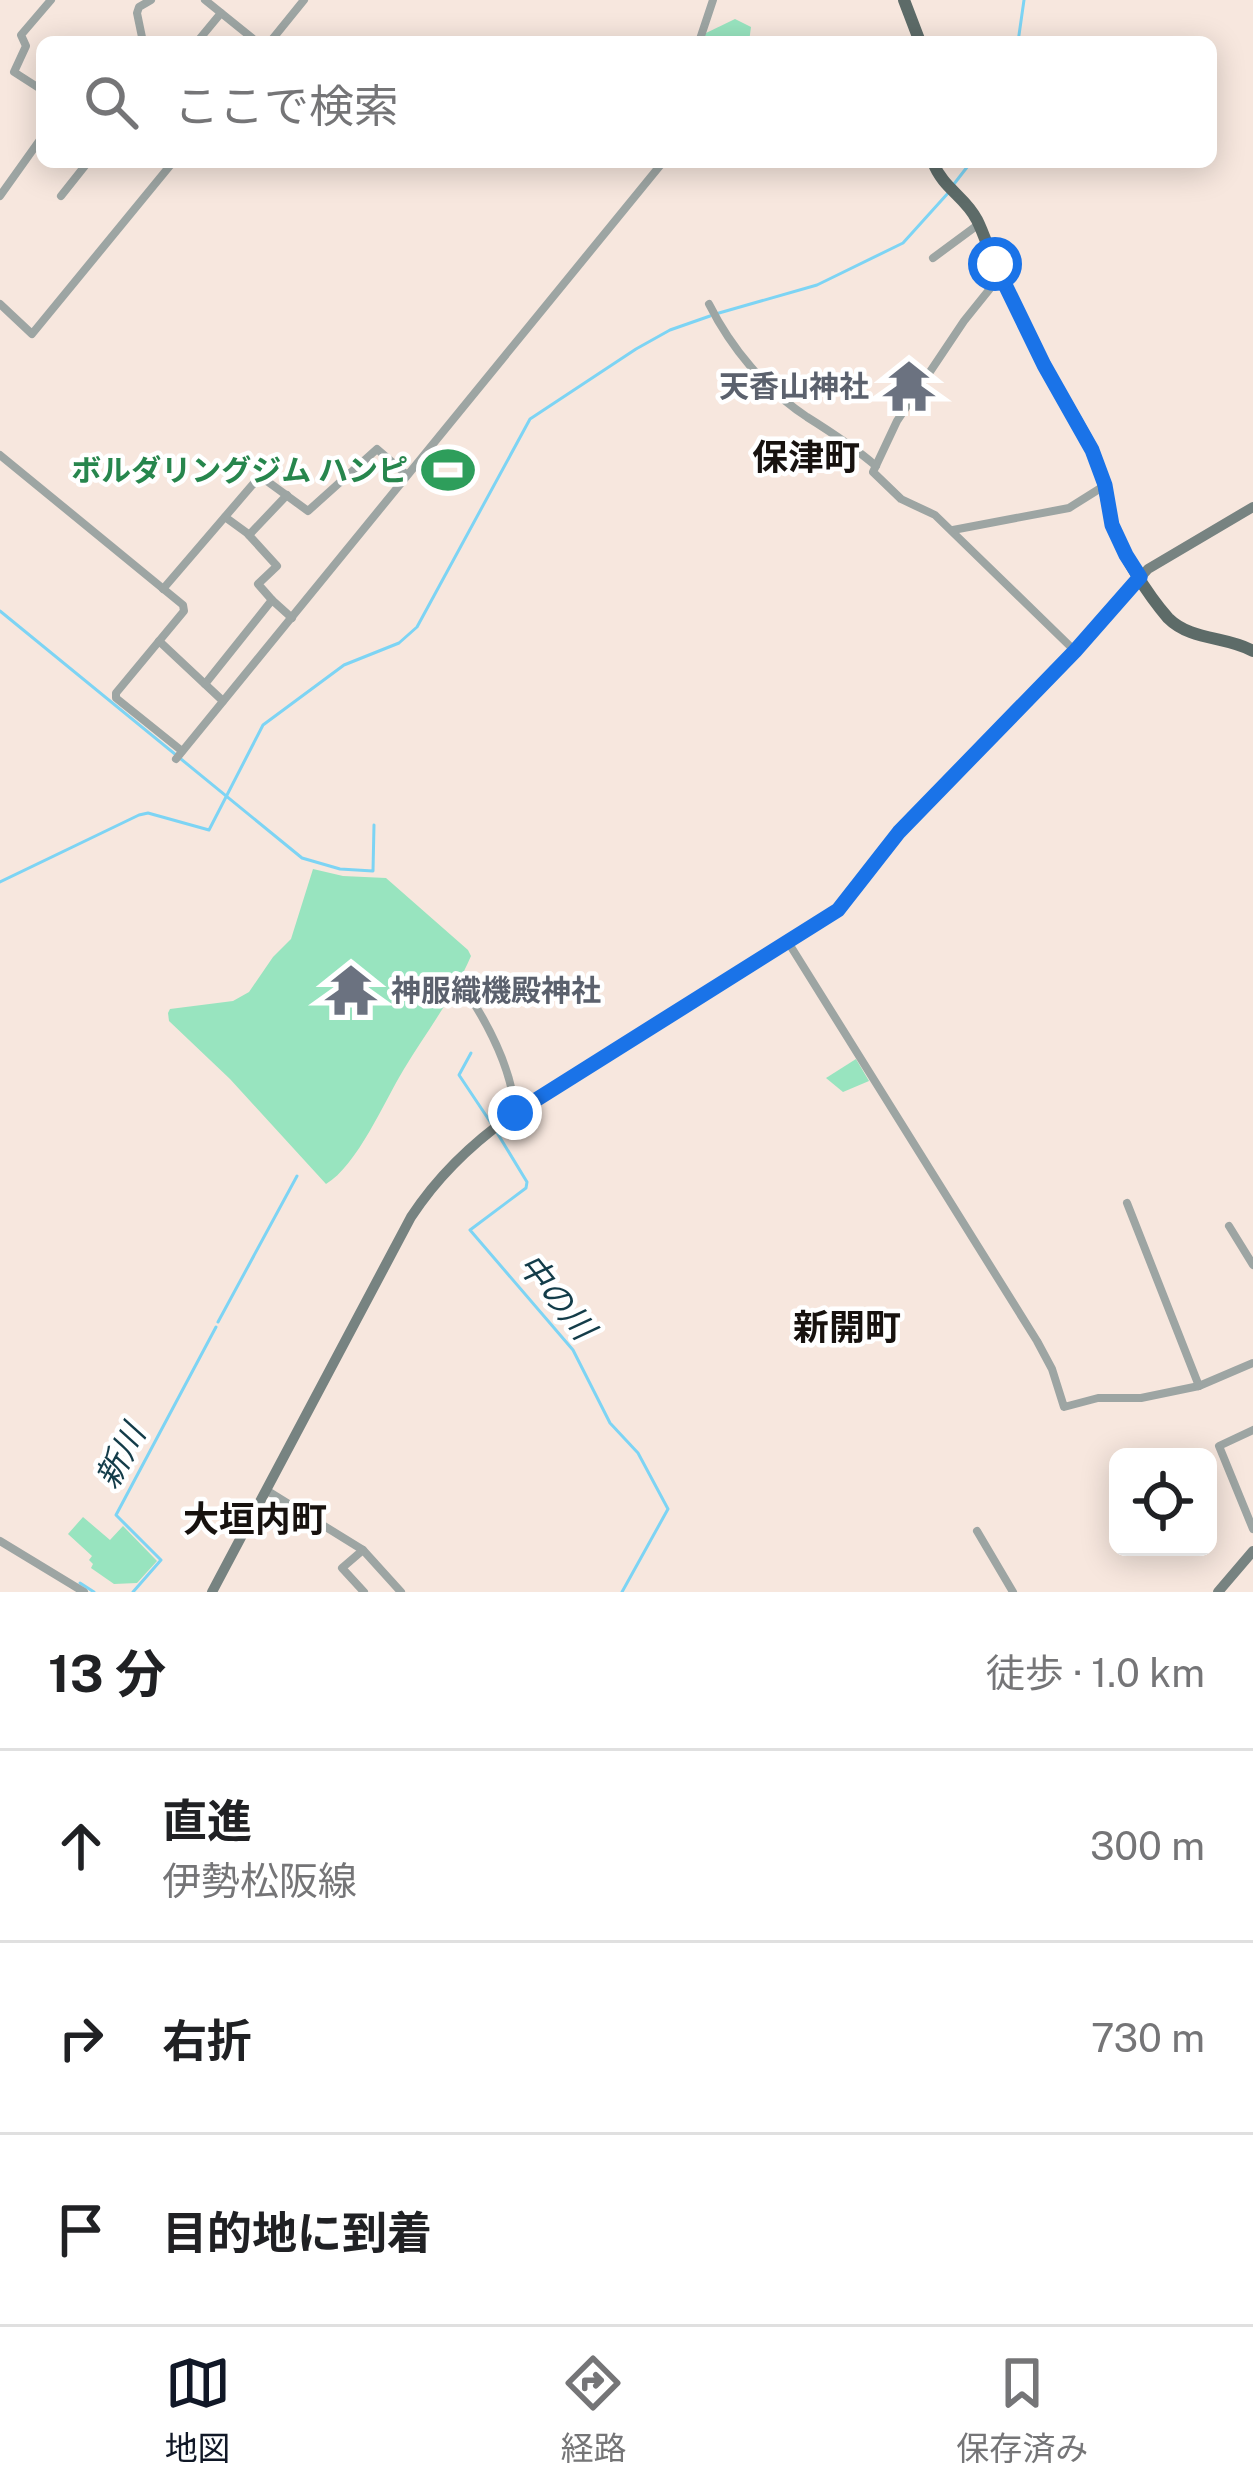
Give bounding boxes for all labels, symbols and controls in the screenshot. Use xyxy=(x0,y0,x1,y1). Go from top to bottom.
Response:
search box xyxy=(36,36,1217,168)
icon: search xyxy=(78,69,144,135)
text: ここで検索 xyxy=(174,79,399,132)
route start xyxy=(968,237,1022,291)
temple icon: 天香山神社 xyxy=(880,357,938,415)
place label: 天香山神社 xyxy=(719,368,869,404)
district label: 保津町 xyxy=(752,436,860,478)
sports icon: ボルダリングジム ハンピ xyxy=(419,441,477,499)
place label: ボルダリングジム ハンピ xyxy=(71,452,408,488)
temple icon: 神服織機殿神社 xyxy=(322,961,380,1019)
place label: 神服織機殿神社 xyxy=(391,972,601,1008)
route end xyxy=(488,1086,542,1140)
water label: 中の川 xyxy=(511,1246,605,1349)
district label: 新開町 xyxy=(793,1306,901,1348)
water label: 新川 xyxy=(88,1415,154,1494)
map controls xyxy=(1109,1448,1217,1556)
button: locate xyxy=(1109,1448,1217,1556)
district label: 大垣内町 xyxy=(183,1498,327,1540)
text: 13 分 xyxy=(48,1644,166,1703)
text: 徒歩 · 1.0 km xyxy=(986,1650,1205,1696)
text: 直進 xyxy=(162,1794,252,1847)
icon: ahead xyxy=(48,1813,114,1879)
text: 300 m xyxy=(1090,1823,1205,1869)
text: 伊勢松阪線 xyxy=(162,1858,357,1904)
icon: right xyxy=(48,2005,114,2071)
text: 右折 xyxy=(162,2014,252,2067)
text: 730 m xyxy=(1091,2015,1205,2061)
icon: arrive xyxy=(48,2197,114,2263)
text: 目的地に到着 xyxy=(162,2206,432,2259)
tab: 地図 xyxy=(165,2350,231,2470)
tab: 経路 xyxy=(560,2350,626,2470)
tab: 保存済み xyxy=(956,2350,1088,2470)

